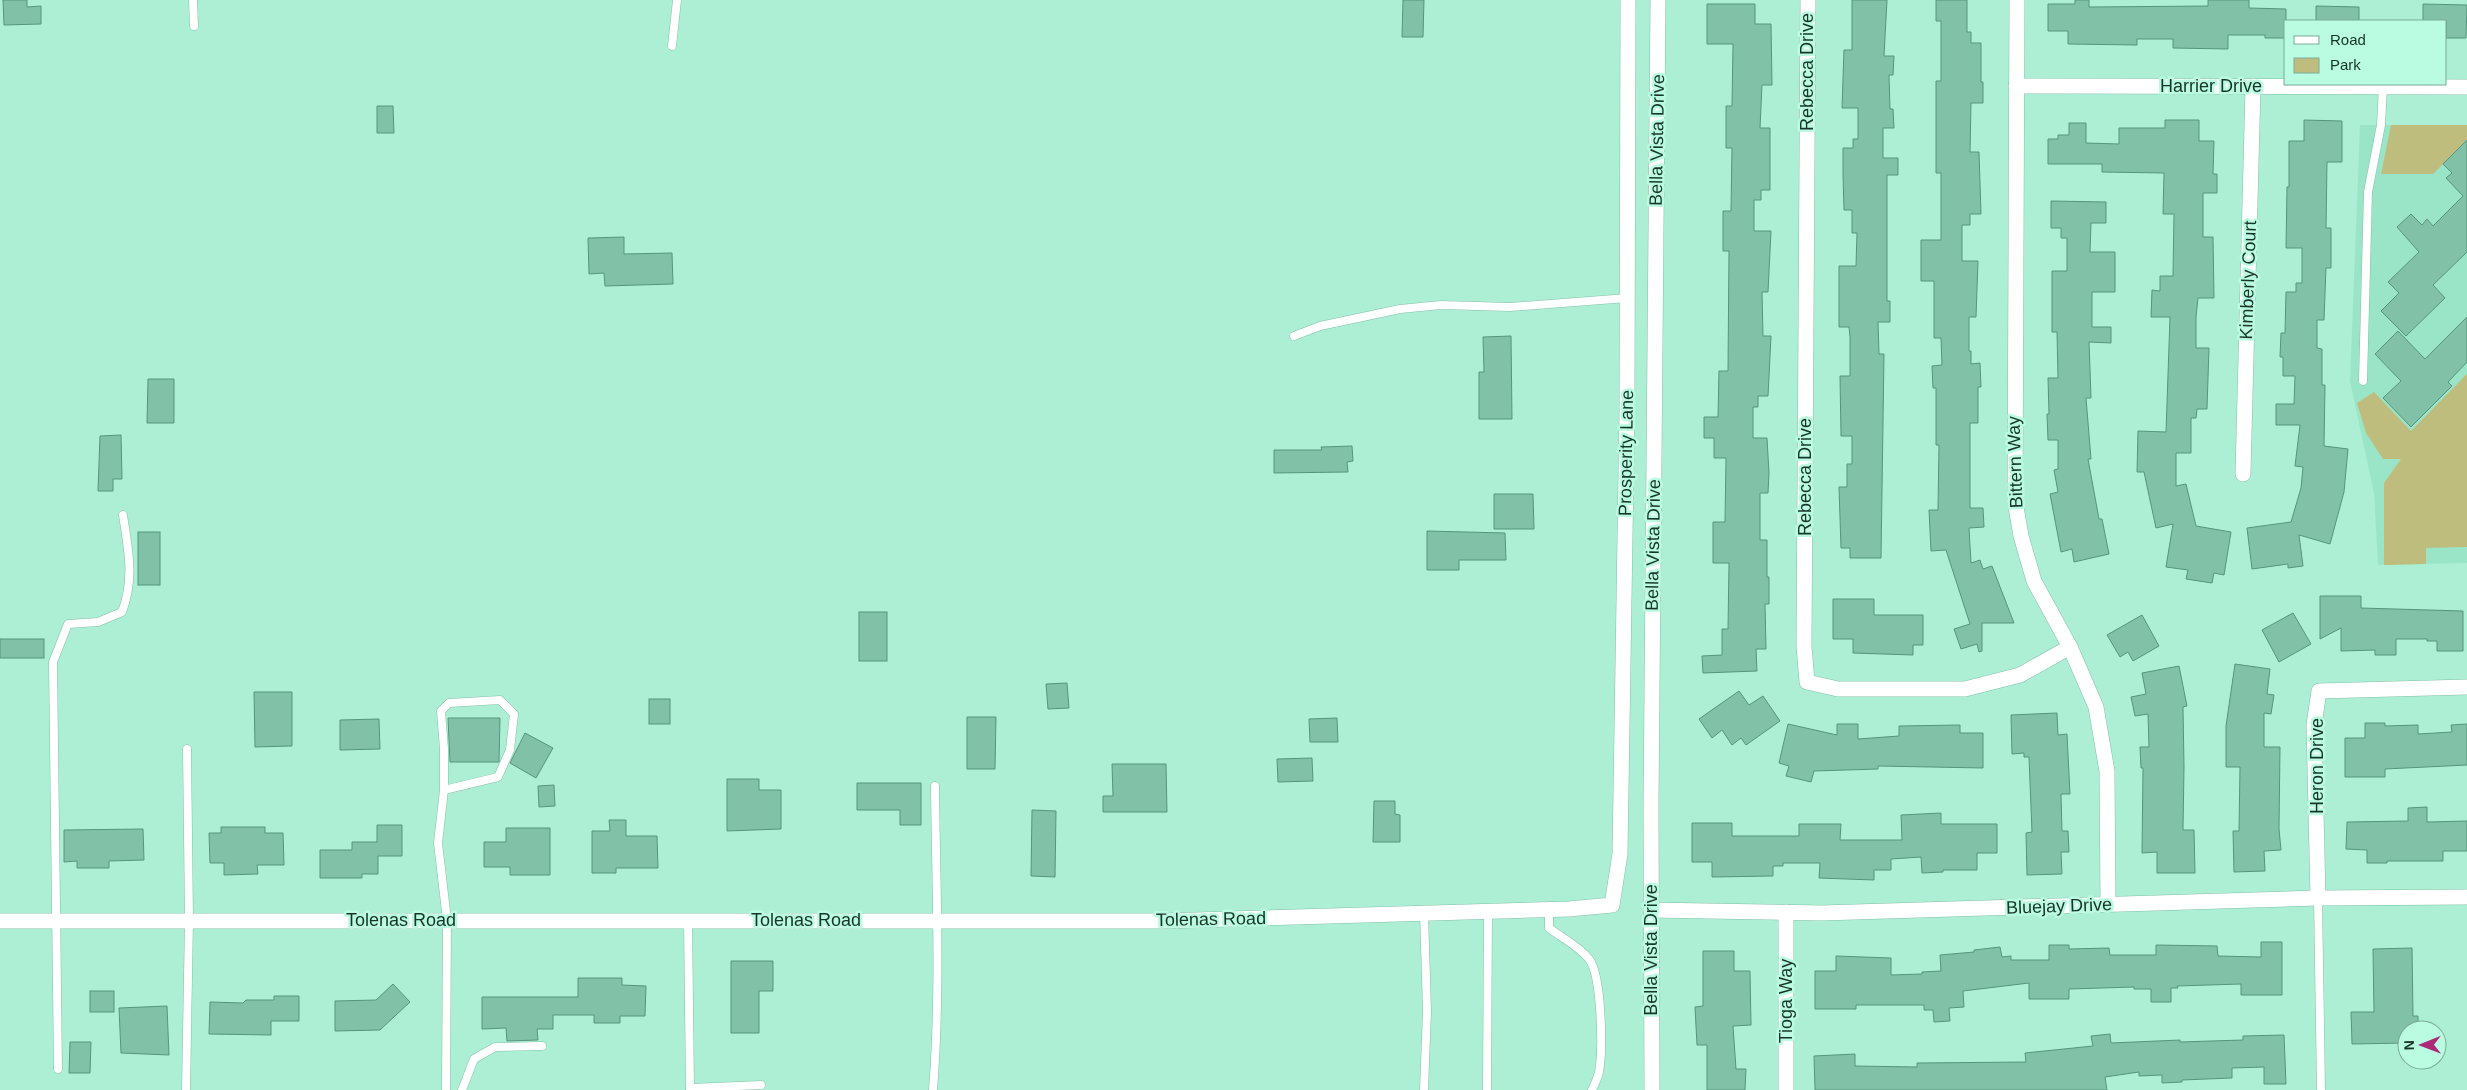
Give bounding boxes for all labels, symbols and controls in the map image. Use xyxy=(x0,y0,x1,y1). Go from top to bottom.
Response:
street label: Rebecca Drive xyxy=(1797,13,1817,131)
legend xyxy=(2284,20,2447,85)
text: Road xyxy=(2330,31,2366,48)
text: Park xyxy=(2330,56,2361,73)
street label: Bella Vista Drive xyxy=(1646,74,1668,206)
street label: Harrier Drive xyxy=(2160,76,2262,96)
street label: Kimberly Court xyxy=(2236,220,2260,340)
street label: Prosperity Lane xyxy=(1615,390,1637,516)
street label: Bittern Way xyxy=(2003,415,2027,509)
street label: Rebecca Drive xyxy=(1795,418,1815,536)
street label: Bella Vista Drive xyxy=(1642,479,1664,611)
street label: Heron Drive xyxy=(2307,718,2327,814)
street label: Bella Vista Drive xyxy=(1641,884,1661,1016)
street label: Bluejay Drive xyxy=(2006,894,2112,918)
street label: Tolenas Road xyxy=(1156,908,1266,930)
street label: Tolenas Road xyxy=(346,910,456,930)
street label: Tolenas Road xyxy=(751,910,861,930)
street label: Tioga Way xyxy=(1776,959,1796,1043)
north arrow xyxy=(2397,1020,2447,1070)
text: N xyxy=(2401,1040,2417,1050)

